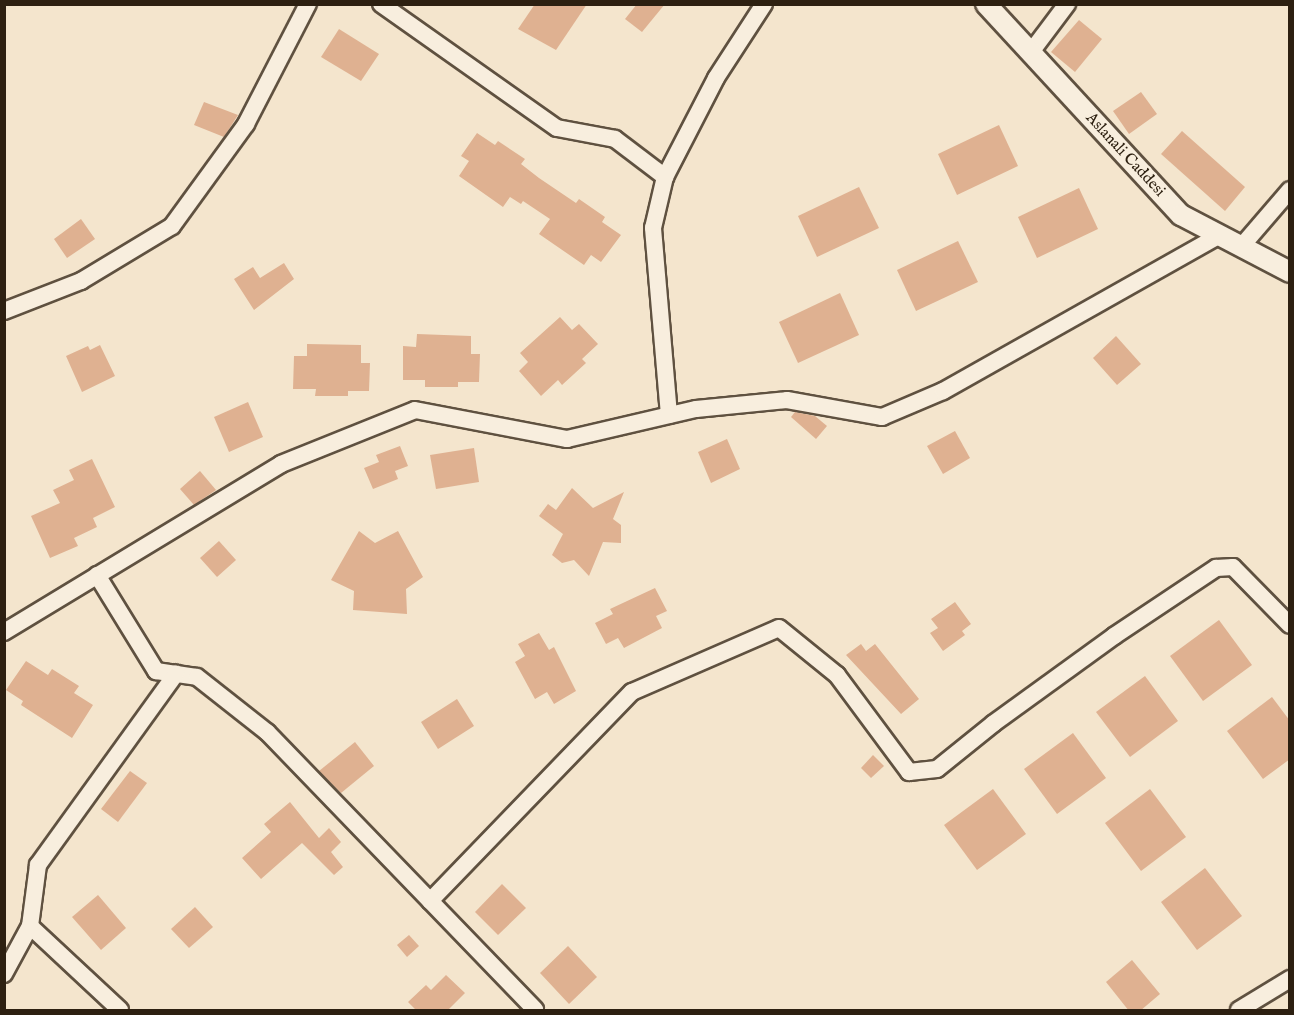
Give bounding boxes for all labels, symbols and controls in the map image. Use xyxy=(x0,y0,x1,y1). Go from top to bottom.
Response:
street label: Aslanali Caddesi xyxy=(1081,109,1169,201)

